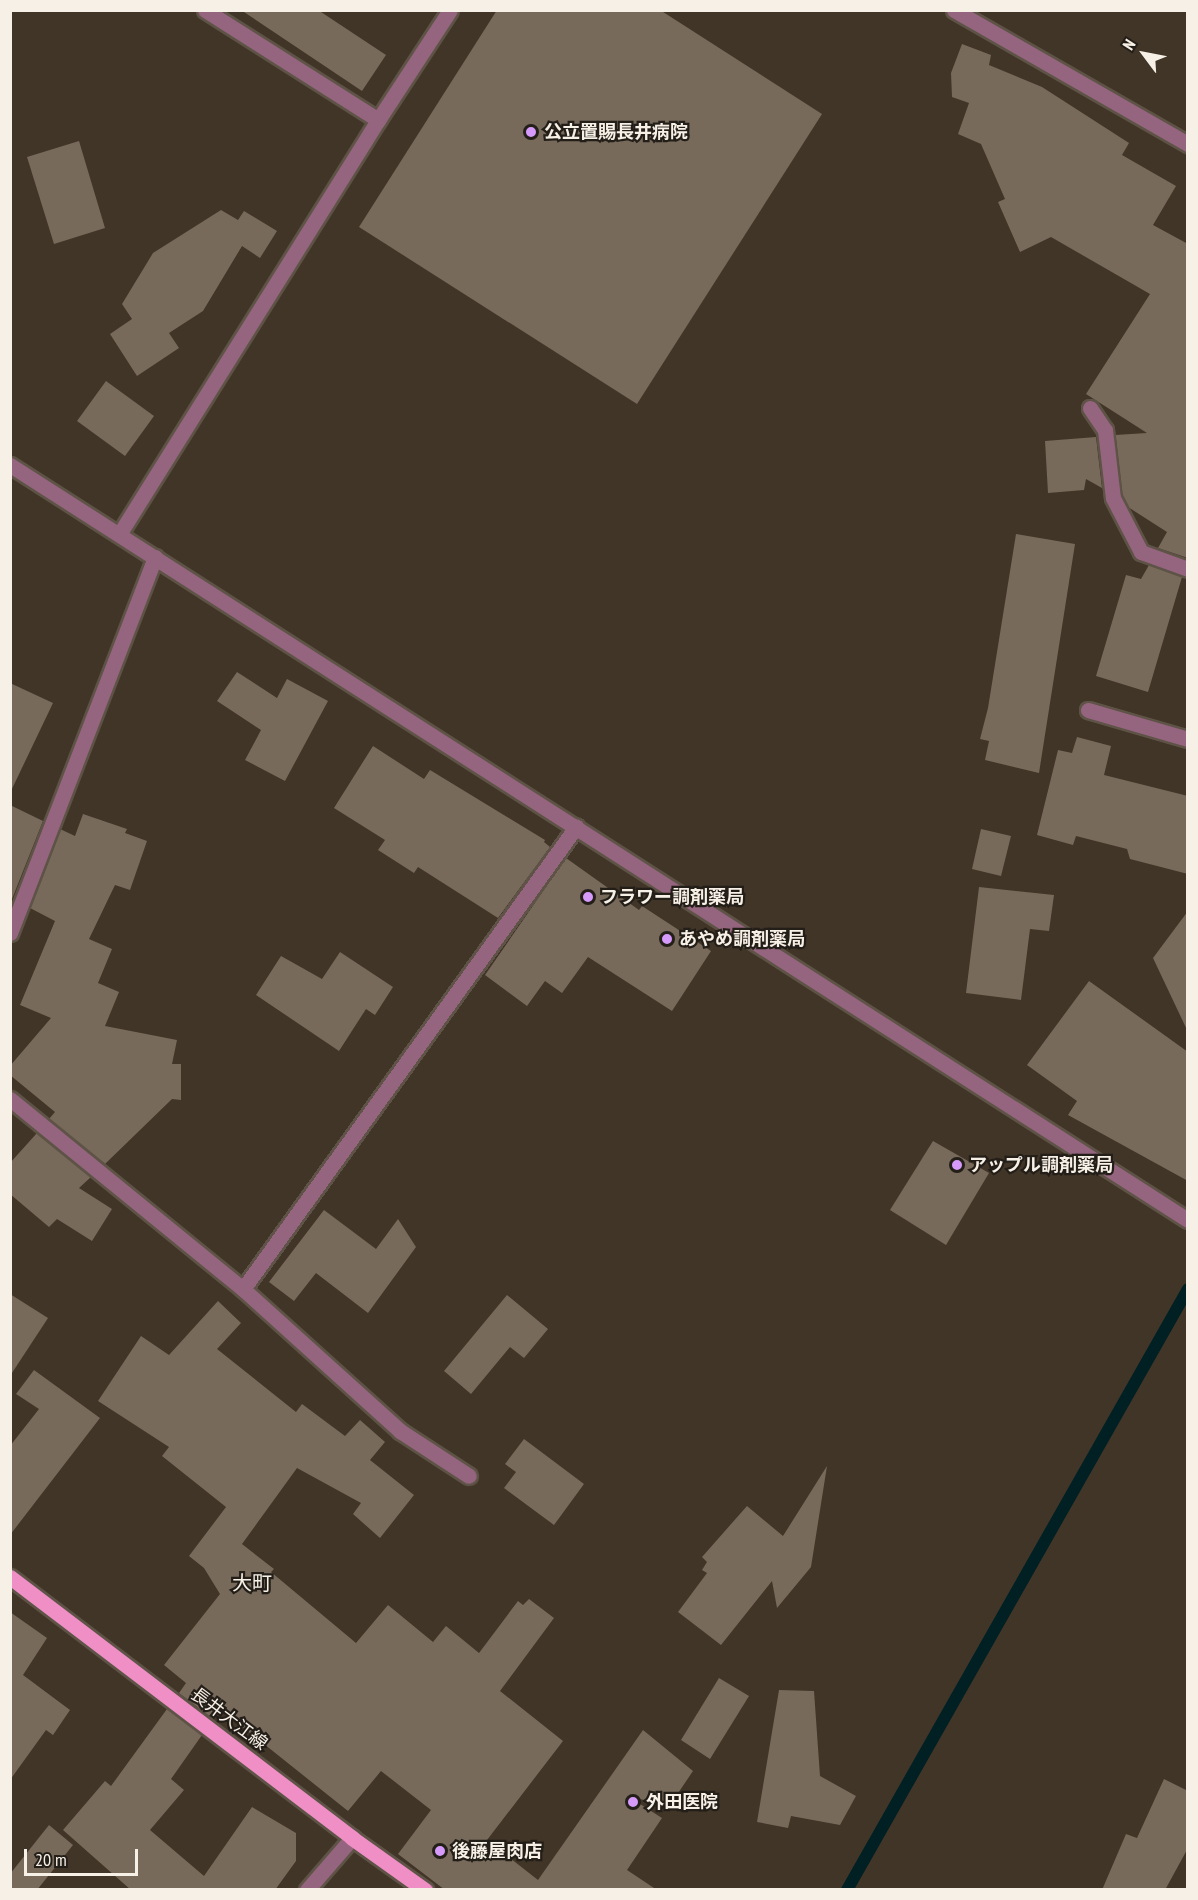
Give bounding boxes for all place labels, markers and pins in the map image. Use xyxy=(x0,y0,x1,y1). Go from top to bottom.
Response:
place label: 公立置賜長井病院 xyxy=(544,121,688,143)
marker: 公立置賜長井病院 xyxy=(522,123,540,141)
place label: フラワー調剤薬局 xyxy=(600,886,744,908)
marker: フラワー調剤薬局 xyxy=(581,890,595,904)
place label: あやめ調剤薬局 xyxy=(679,928,805,950)
marker: あやめ調剤薬局 xyxy=(660,932,674,946)
place label: アップル調剤薬局 xyxy=(969,1154,1113,1176)
marker: アップル調剤薬局 xyxy=(950,1158,964,1172)
place label: 外田医院 xyxy=(646,1791,718,1813)
marker: 外田医院 xyxy=(624,1793,642,1811)
place label: 後藤屋肉店 xyxy=(452,1840,542,1862)
marker: 後藤屋肉店 xyxy=(433,1844,447,1858)

